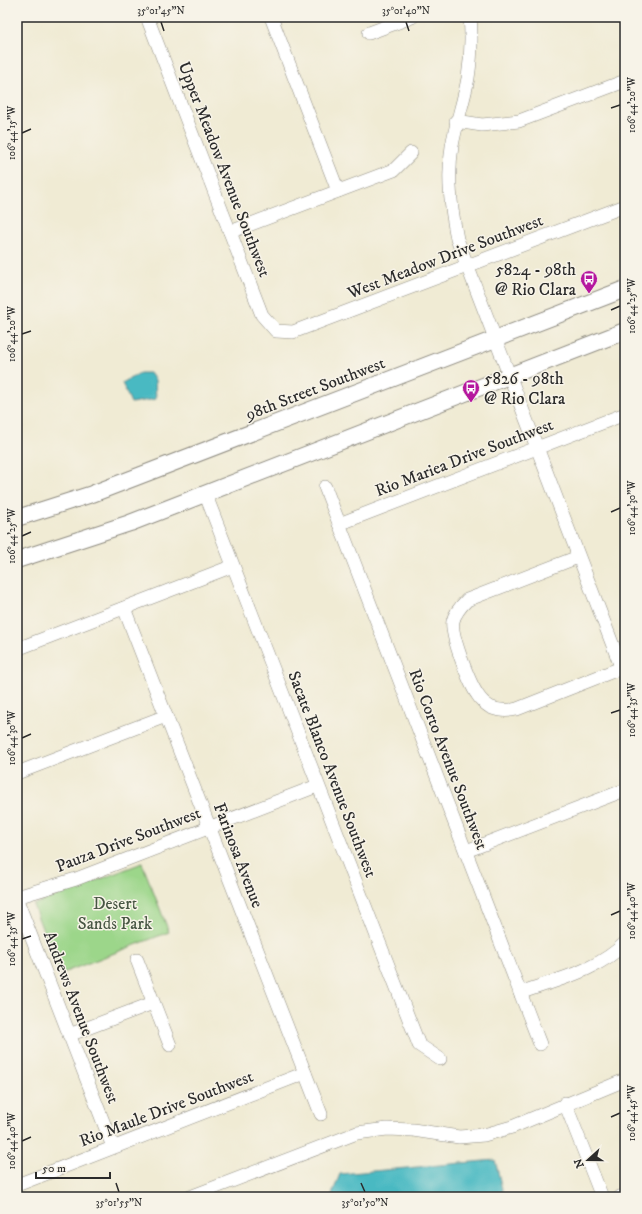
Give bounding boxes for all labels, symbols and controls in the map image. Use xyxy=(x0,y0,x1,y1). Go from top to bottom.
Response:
text: 35°01'45"N xyxy=(137,5,185,17)
text: 35°01'40"N xyxy=(382,5,430,17)
street label: Upper Meadow Avenue Southwest xyxy=(173,59,276,281)
text: 106°44'20"W xyxy=(626,76,638,133)
text: 106°44'15"W xyxy=(6,105,18,160)
street label: West Meadow Drive Southwest xyxy=(344,209,547,305)
place label: 5824 - 98th @ Rio Clara xyxy=(495,259,577,301)
bus stop icon: 5824 - 98th @ Rio Clara xyxy=(579,269,599,294)
text: 106°44'25"W xyxy=(626,277,638,334)
text: 106°44'20"W xyxy=(6,305,18,362)
street label: 98th Street Southwest xyxy=(242,352,389,426)
place label: 5826 - 98th @ Rio Clara xyxy=(484,368,566,410)
bus stop icon: 5826 - 98th @ Rio Clara xyxy=(461,378,481,403)
street label: Rio Mariea Drive Southwest xyxy=(372,414,557,502)
text: 106°44'30"W xyxy=(626,480,638,535)
text: 106°44'25"W xyxy=(6,507,18,564)
street label: Rio Corto Avenue Southwest xyxy=(403,666,493,853)
street label: Sacate Blanco Avenue Southwest xyxy=(283,668,382,881)
text: 106°44'35"W xyxy=(626,682,638,737)
text: 106°44'30"W xyxy=(6,710,18,765)
street label: Farinosa Avenue xyxy=(208,800,268,911)
street label: Pauza Drive Southwest xyxy=(53,802,205,878)
text: 106°44'40"W xyxy=(626,882,638,939)
park label: Desert Sands Park xyxy=(78,893,153,935)
text: 106°44'35"W xyxy=(6,911,18,966)
street label: Andrews Avenue Southwest xyxy=(38,928,124,1107)
street label: Rio Maule Drive Southwest xyxy=(76,1065,257,1152)
text: 106°44'45"W xyxy=(626,1084,638,1141)
text: 106°44'40"W xyxy=(6,1112,18,1169)
north arrow xyxy=(568,1140,608,1180)
scale bar xyxy=(36,1154,110,1180)
text: N xyxy=(571,1157,588,1170)
text: 50 m xyxy=(42,1161,66,1176)
text: 35°01'55"N xyxy=(96,1197,142,1209)
text: 35°01'50"N xyxy=(342,1197,389,1209)

